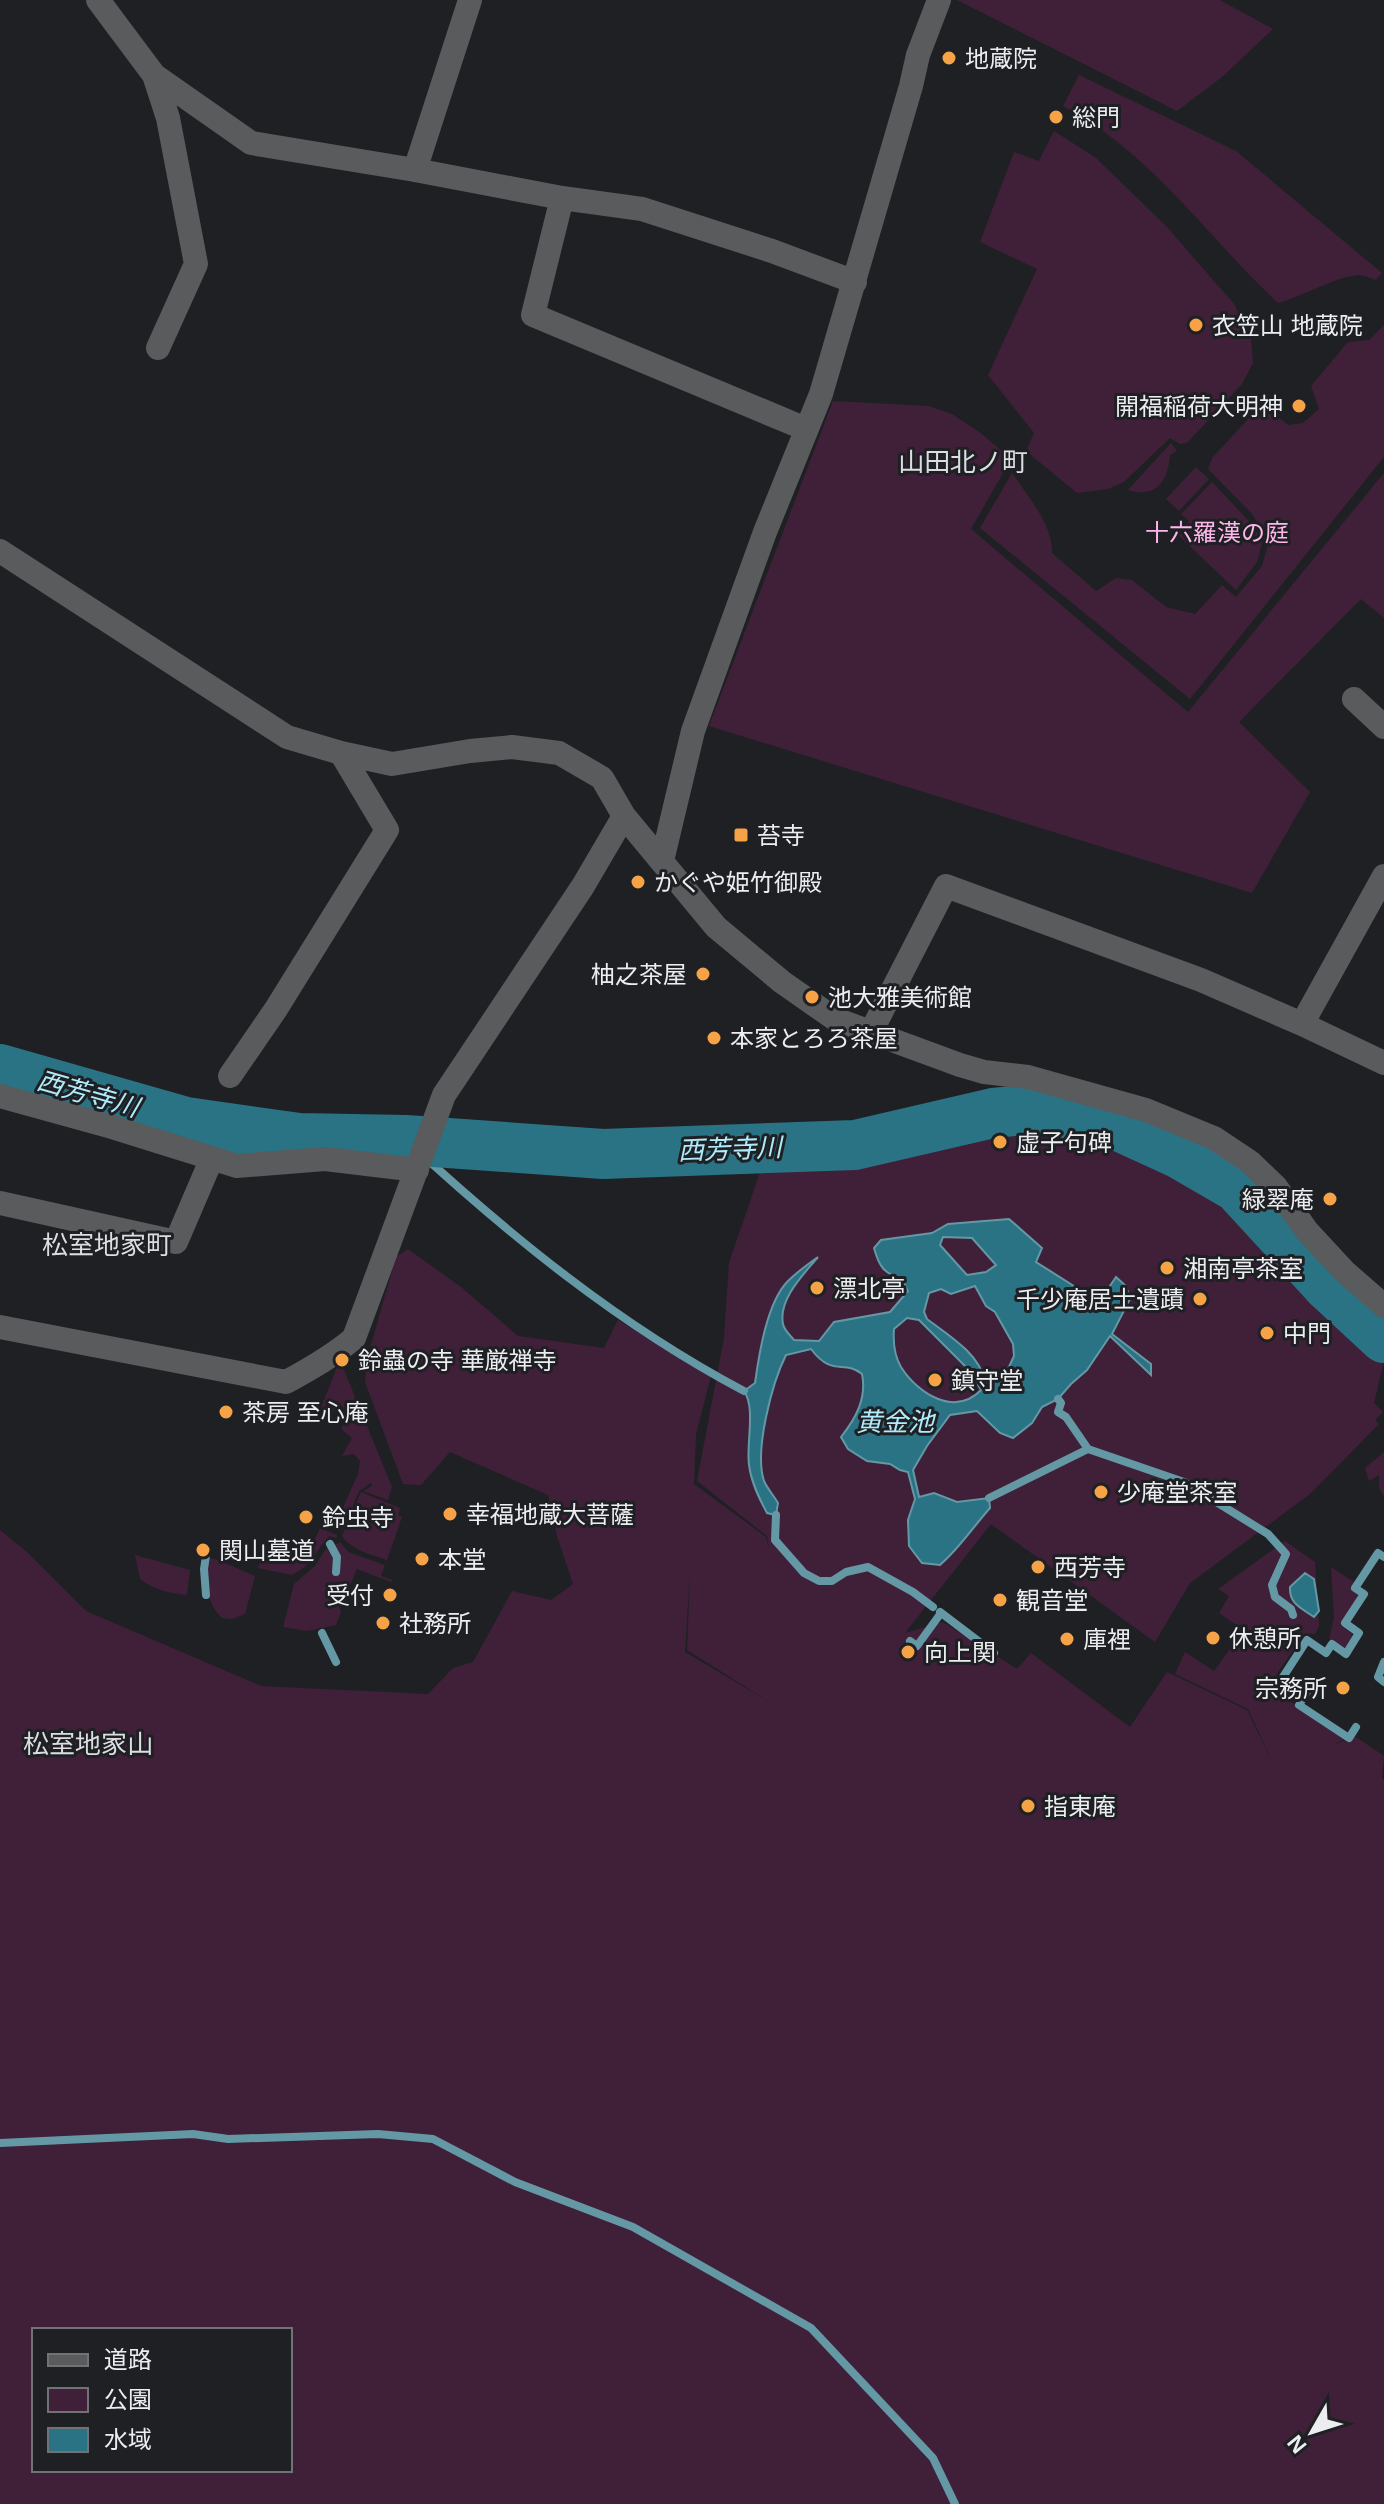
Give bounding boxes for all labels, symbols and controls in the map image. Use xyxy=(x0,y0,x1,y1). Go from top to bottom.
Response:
place label: 地蔵院 xyxy=(965,45,1037,72)
marker: 地蔵院 xyxy=(940,49,958,67)
place label: 総門 xyxy=(1072,104,1120,131)
marker: 総門 xyxy=(1047,108,1065,126)
place label: 衣笠山 地蔵院 xyxy=(1212,312,1363,339)
marker: 衣笠山 地蔵院 xyxy=(1187,316,1205,334)
place label: 開福稲荷大明神 xyxy=(1115,393,1283,420)
marker: 開福稲荷大明神 xyxy=(1290,397,1308,415)
district label: 山田北ノ町 xyxy=(898,447,1028,477)
park label: 十六羅漢の庭 xyxy=(1145,519,1289,546)
place label: 苔寺 xyxy=(757,822,805,849)
marker: 苔寺 xyxy=(732,826,750,844)
place label: かぐや姫竹御殿 xyxy=(654,869,822,896)
marker: かぐや姫竹御殿 xyxy=(629,873,647,891)
place label: 柚之茶屋 xyxy=(591,961,687,988)
marker: 柚之茶屋 xyxy=(694,965,712,983)
place label: 池大雅美術館 xyxy=(828,984,972,1011)
marker: 池大雅美術館 xyxy=(803,988,821,1006)
place label: 本家とろろ茶屋 xyxy=(730,1025,898,1052)
marker: 本家とろろ茶屋 xyxy=(705,1029,723,1047)
water label: 西芳寺川 xyxy=(34,1065,145,1124)
place label: 虚子句碑 xyxy=(1016,1129,1112,1156)
water label: 西芳寺川 xyxy=(678,1132,785,1166)
marker: 虚子句碑 xyxy=(991,1133,1009,1151)
place label: 緑翠庵 xyxy=(1242,1186,1314,1213)
marker: 緑翠庵 xyxy=(1321,1190,1339,1208)
district label: 松室地家町 xyxy=(42,1230,172,1260)
place label: 湘南亭茶室 xyxy=(1183,1255,1303,1282)
marker: 湘南亭茶室 xyxy=(1158,1259,1176,1277)
place label: 漂北亭 xyxy=(833,1275,905,1302)
marker: 漂北亭 xyxy=(808,1279,826,1297)
place label: 千少庵居士遺蹟 xyxy=(1016,1286,1184,1313)
marker: 千少庵居士遺蹟 xyxy=(1191,1290,1209,1308)
place label: 中門 xyxy=(1283,1320,1331,1347)
marker: 中門 xyxy=(1258,1324,1276,1342)
place label: 鈴蟲の寺 華厳禅寺 xyxy=(358,1347,557,1374)
marker: 鈴蟲の寺 華厳禅寺 xyxy=(333,1351,351,1369)
place label: 鎮守堂 xyxy=(951,1367,1023,1394)
marker: 鎮守堂 xyxy=(926,1371,944,1389)
place label: 茶房 至心庵 xyxy=(242,1399,369,1426)
marker: 茶房 至心庵 xyxy=(217,1403,235,1421)
water label: 黄金池 xyxy=(856,1407,937,1437)
place label: 少庵堂茶室 xyxy=(1117,1479,1237,1506)
marker: 少庵堂茶室 xyxy=(1092,1483,1110,1501)
place label: 幸福地蔵大菩薩 xyxy=(466,1501,634,1528)
place label: 鈴虫寺 xyxy=(322,1504,394,1531)
marker: 幸福地蔵大菩薩 xyxy=(441,1505,459,1523)
marker: 鈴虫寺 xyxy=(297,1508,315,1526)
place label: 関山墓道 xyxy=(219,1537,315,1564)
marker: 関山墓道 xyxy=(194,1541,212,1559)
place label: 本堂 xyxy=(438,1546,486,1573)
marker: 本堂 xyxy=(413,1550,431,1568)
place label: 西芳寺 xyxy=(1054,1554,1126,1581)
marker: 西芳寺 xyxy=(1029,1558,1047,1576)
place label: 受付 xyxy=(326,1582,374,1609)
marker: 受付 xyxy=(381,1586,399,1604)
place label: 観音堂 xyxy=(1016,1587,1088,1614)
marker: 観音堂 xyxy=(991,1591,1009,1609)
place label: 社務所 xyxy=(399,1610,471,1637)
marker: 社務所 xyxy=(374,1614,392,1632)
place label: 休憩所 xyxy=(1229,1625,1301,1652)
place label: 庫裡 xyxy=(1083,1626,1131,1653)
marker: 休憩所 xyxy=(1204,1629,1222,1647)
marker: 庫裡 xyxy=(1058,1630,1076,1648)
place label: 向上関 xyxy=(924,1639,996,1666)
marker: 向上関 xyxy=(899,1643,917,1661)
place label: 宗務所 xyxy=(1255,1675,1327,1702)
marker: 宗務所 xyxy=(1334,1679,1352,1697)
district label: 松室地家山 xyxy=(23,1729,153,1759)
place label: 指東庵 xyxy=(1044,1793,1116,1820)
marker: 指東庵 xyxy=(1019,1797,1037,1815)
legend xyxy=(32,2328,292,2472)
text: 道路 xyxy=(104,2346,152,2373)
text: 公園 xyxy=(104,2386,152,2413)
north arrow xyxy=(1272,2392,1352,2472)
text: 水域 xyxy=(104,2426,152,2453)
text: N xyxy=(1282,2430,1312,2458)

